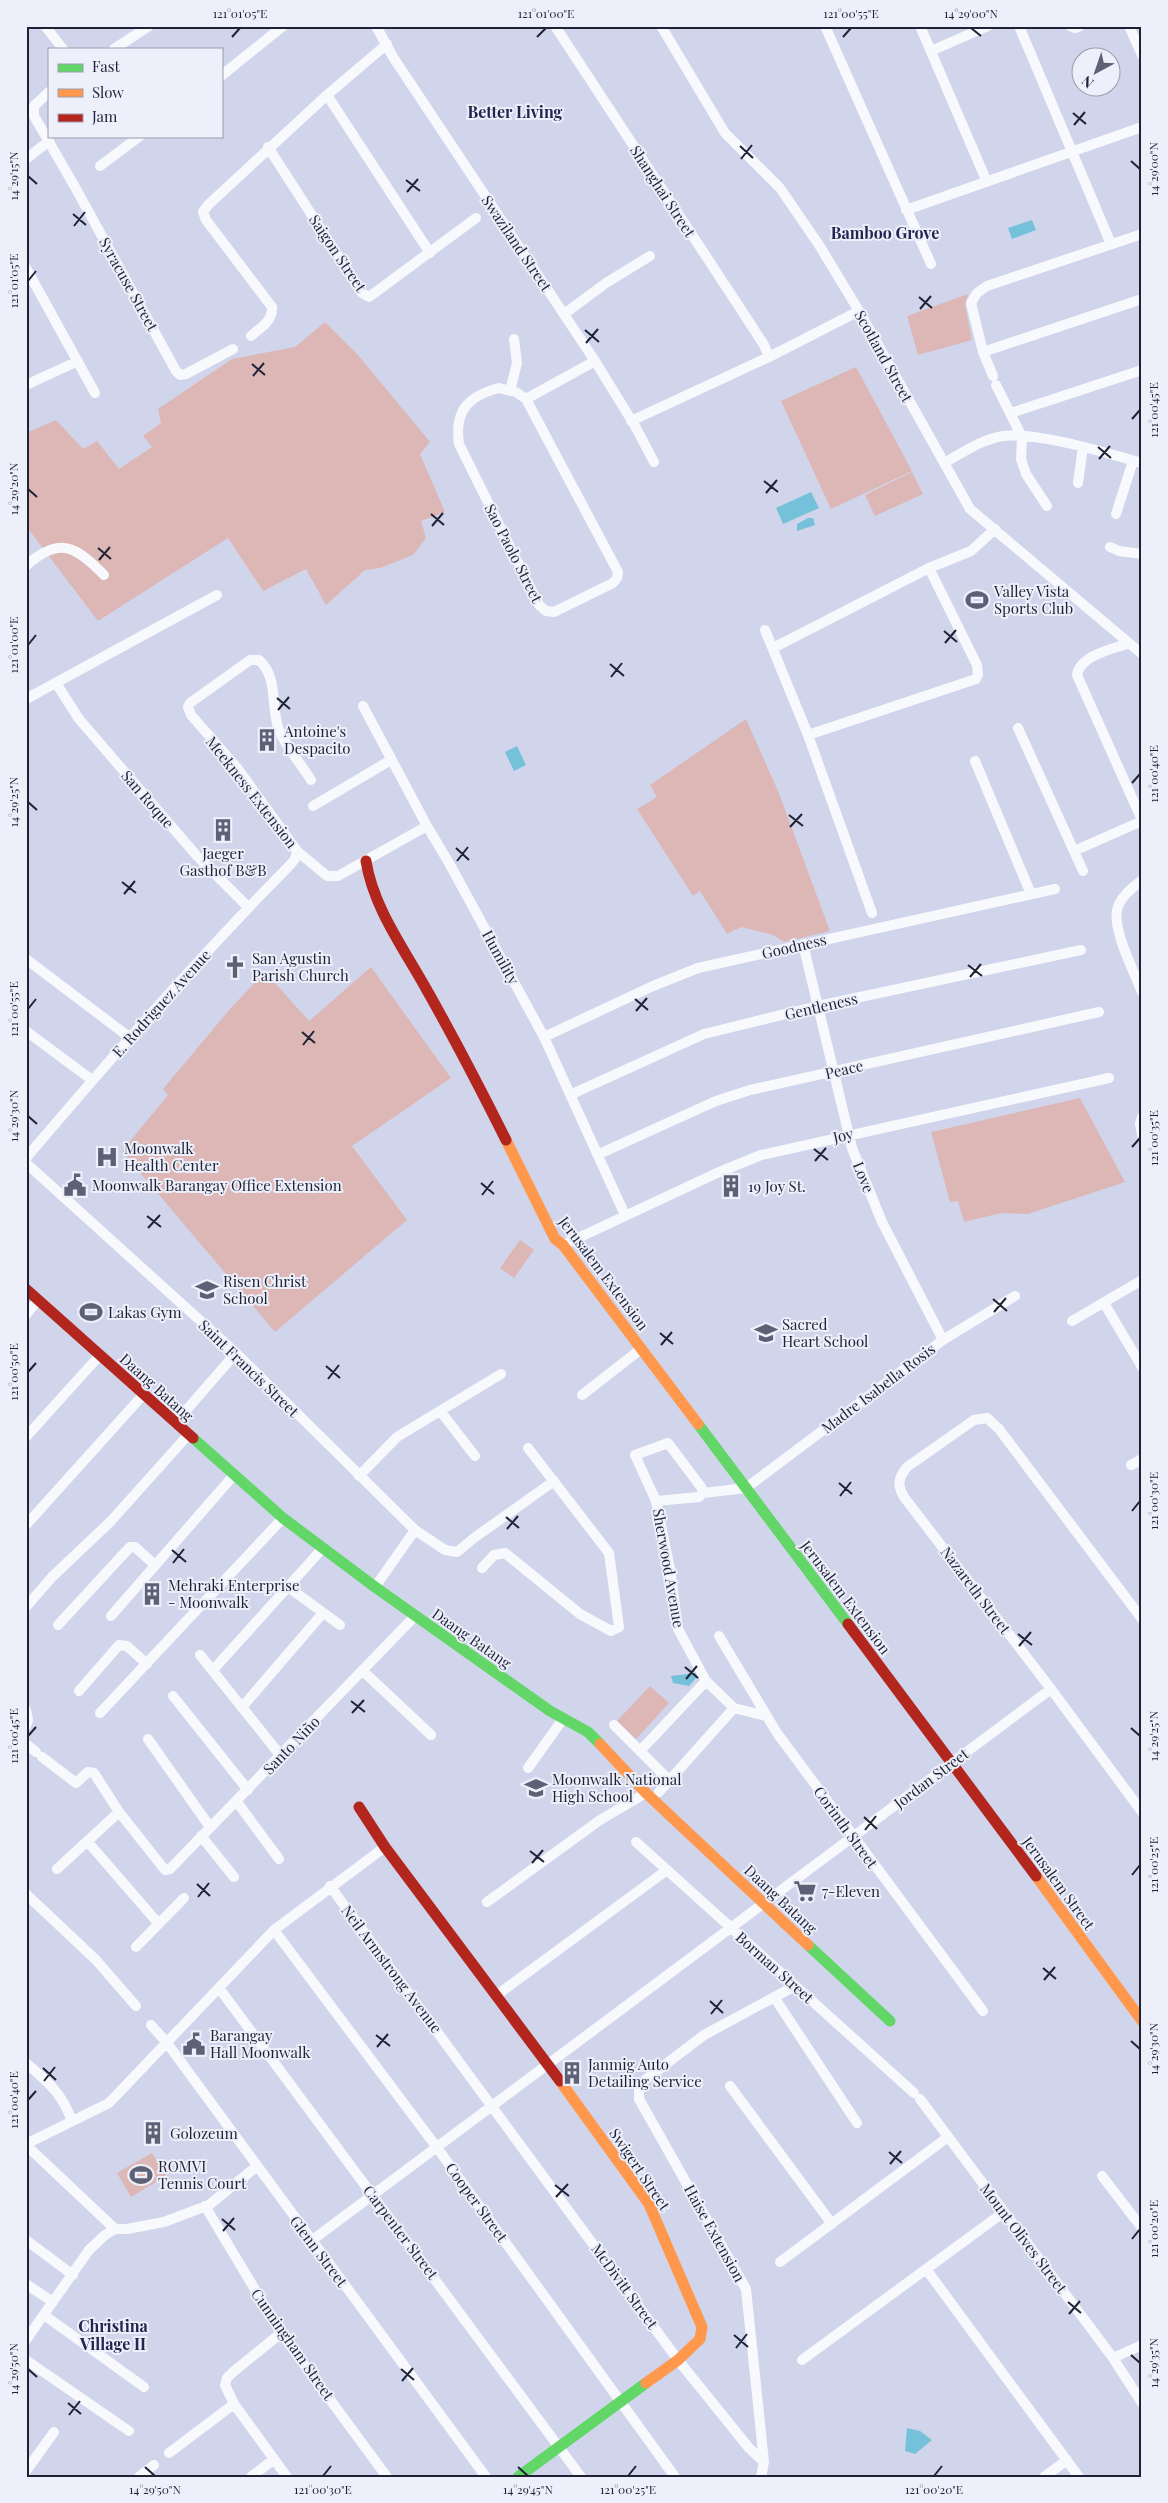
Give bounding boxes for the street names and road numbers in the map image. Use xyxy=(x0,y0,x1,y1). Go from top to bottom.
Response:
street label: Shanghai Street xyxy=(626,141,701,241)
street label: Swaziland Street xyxy=(477,191,557,296)
street label: Saigon Street xyxy=(305,211,372,296)
street label: Syracuse Street xyxy=(95,234,163,335)
street label: Scotland Street xyxy=(850,306,918,406)
street label: Sao Paolo Street xyxy=(481,500,548,606)
street label: Meekness Extension xyxy=(202,732,302,852)
street label: San Roque xyxy=(117,766,179,832)
street label: Humility xyxy=(478,926,524,988)
street label: Goodness xyxy=(760,929,828,963)
street label: E. Rodriguez Avenue xyxy=(107,945,215,1061)
street label: Gentleness xyxy=(783,988,859,1024)
street label: Peace xyxy=(823,1055,865,1083)
street label: Joy xyxy=(830,1123,856,1147)
street label: Love xyxy=(849,1159,879,1195)
street label: Jerusalem Extension xyxy=(554,1211,653,1334)
street label: Saint Francis Street xyxy=(195,1315,304,1421)
street label: Madre Isabella Rosis xyxy=(817,1339,939,1437)
street label: Daang Batang xyxy=(116,1349,198,1425)
street label: Sherwood Avenue xyxy=(649,1507,689,1629)
street label: Jerusalem Extension xyxy=(796,1535,895,1658)
street label: Nazareth Street xyxy=(937,1542,1016,1638)
street label: Daang Batang xyxy=(428,1603,516,1673)
street label: Santo Niño xyxy=(258,1712,324,1778)
street label: Jordan Street xyxy=(889,1743,973,1813)
street label: Corinth Street xyxy=(809,1782,883,1873)
street label: Jerusalem Street xyxy=(1018,1831,1100,1934)
street label: Daang Batang xyxy=(740,1860,822,1938)
street label: Neil Armstrong Avenue xyxy=(337,1901,447,2037)
street label: Borman Street xyxy=(732,1927,819,2008)
street label: Swigert Street xyxy=(605,2124,675,2215)
street label: Cooper Street xyxy=(441,2158,513,2246)
street label: Mount Olives Street xyxy=(976,2179,1072,2298)
street label: Carpenter Street xyxy=(359,2181,443,2284)
street label: Haise Extension xyxy=(680,2181,750,2285)
street label: Glenn Street xyxy=(286,2211,353,2291)
street label: McDivitt Street xyxy=(587,2239,663,2333)
street label: Cunningham Street xyxy=(247,2284,339,2404)

